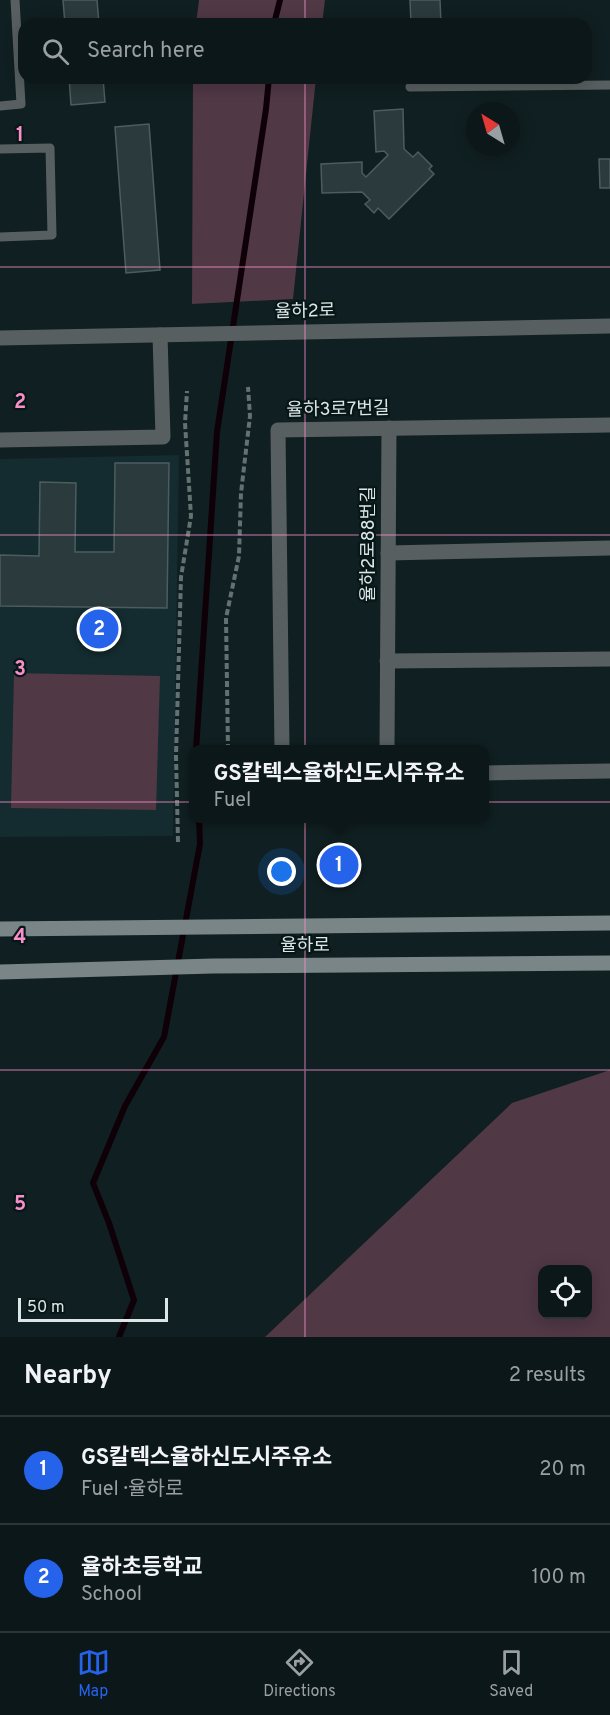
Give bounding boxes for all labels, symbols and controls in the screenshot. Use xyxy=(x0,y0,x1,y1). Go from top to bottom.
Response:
search box xyxy=(18,18,592,84)
icon: search xyxy=(39,35,72,68)
text: Search here xyxy=(87,38,205,65)
north arrow xyxy=(466,102,520,156)
text: 1 xyxy=(16,123,24,149)
street label: 율하2로 xyxy=(274,300,336,324)
text: 2 xyxy=(14,390,26,416)
street label: 율하3로7번길 xyxy=(286,398,390,422)
street label: 율하2로88번길 xyxy=(358,486,381,602)
pin: 2 xyxy=(80,606,118,652)
text: 3 xyxy=(14,657,26,683)
popup xyxy=(189,745,489,823)
text: GS칼텍스율하신도시주유소 xyxy=(214,761,464,788)
text: Fuel xyxy=(214,788,251,814)
pin: 1 xyxy=(320,842,358,888)
your location xyxy=(267,857,296,886)
text: 4 xyxy=(14,925,26,951)
street label: 율하로 xyxy=(280,935,330,958)
text: 5 xyxy=(14,1192,26,1218)
map controls xyxy=(538,1265,592,1319)
button: locate xyxy=(538,1265,592,1319)
scale bar xyxy=(18,1295,168,1322)
text: 50 m xyxy=(27,1298,65,1318)
text: Nearby xyxy=(24,1360,112,1393)
text: 2 results xyxy=(509,1363,586,1389)
text: GS칼텍스율하신도시주유소 xyxy=(81,1445,332,1472)
text: 1 xyxy=(40,1457,48,1483)
text: 20 m xyxy=(539,1457,586,1483)
text: Fuel · 율하로 xyxy=(81,1477,183,1503)
text: 율하초등학교 xyxy=(81,1555,202,1582)
text: 2 xyxy=(37,1565,50,1591)
text: 100 m xyxy=(531,1565,586,1591)
text: School xyxy=(81,1582,142,1608)
tab: Map xyxy=(77,1646,110,1702)
tab: Directions xyxy=(263,1646,336,1702)
tab: Saved xyxy=(489,1646,533,1702)

